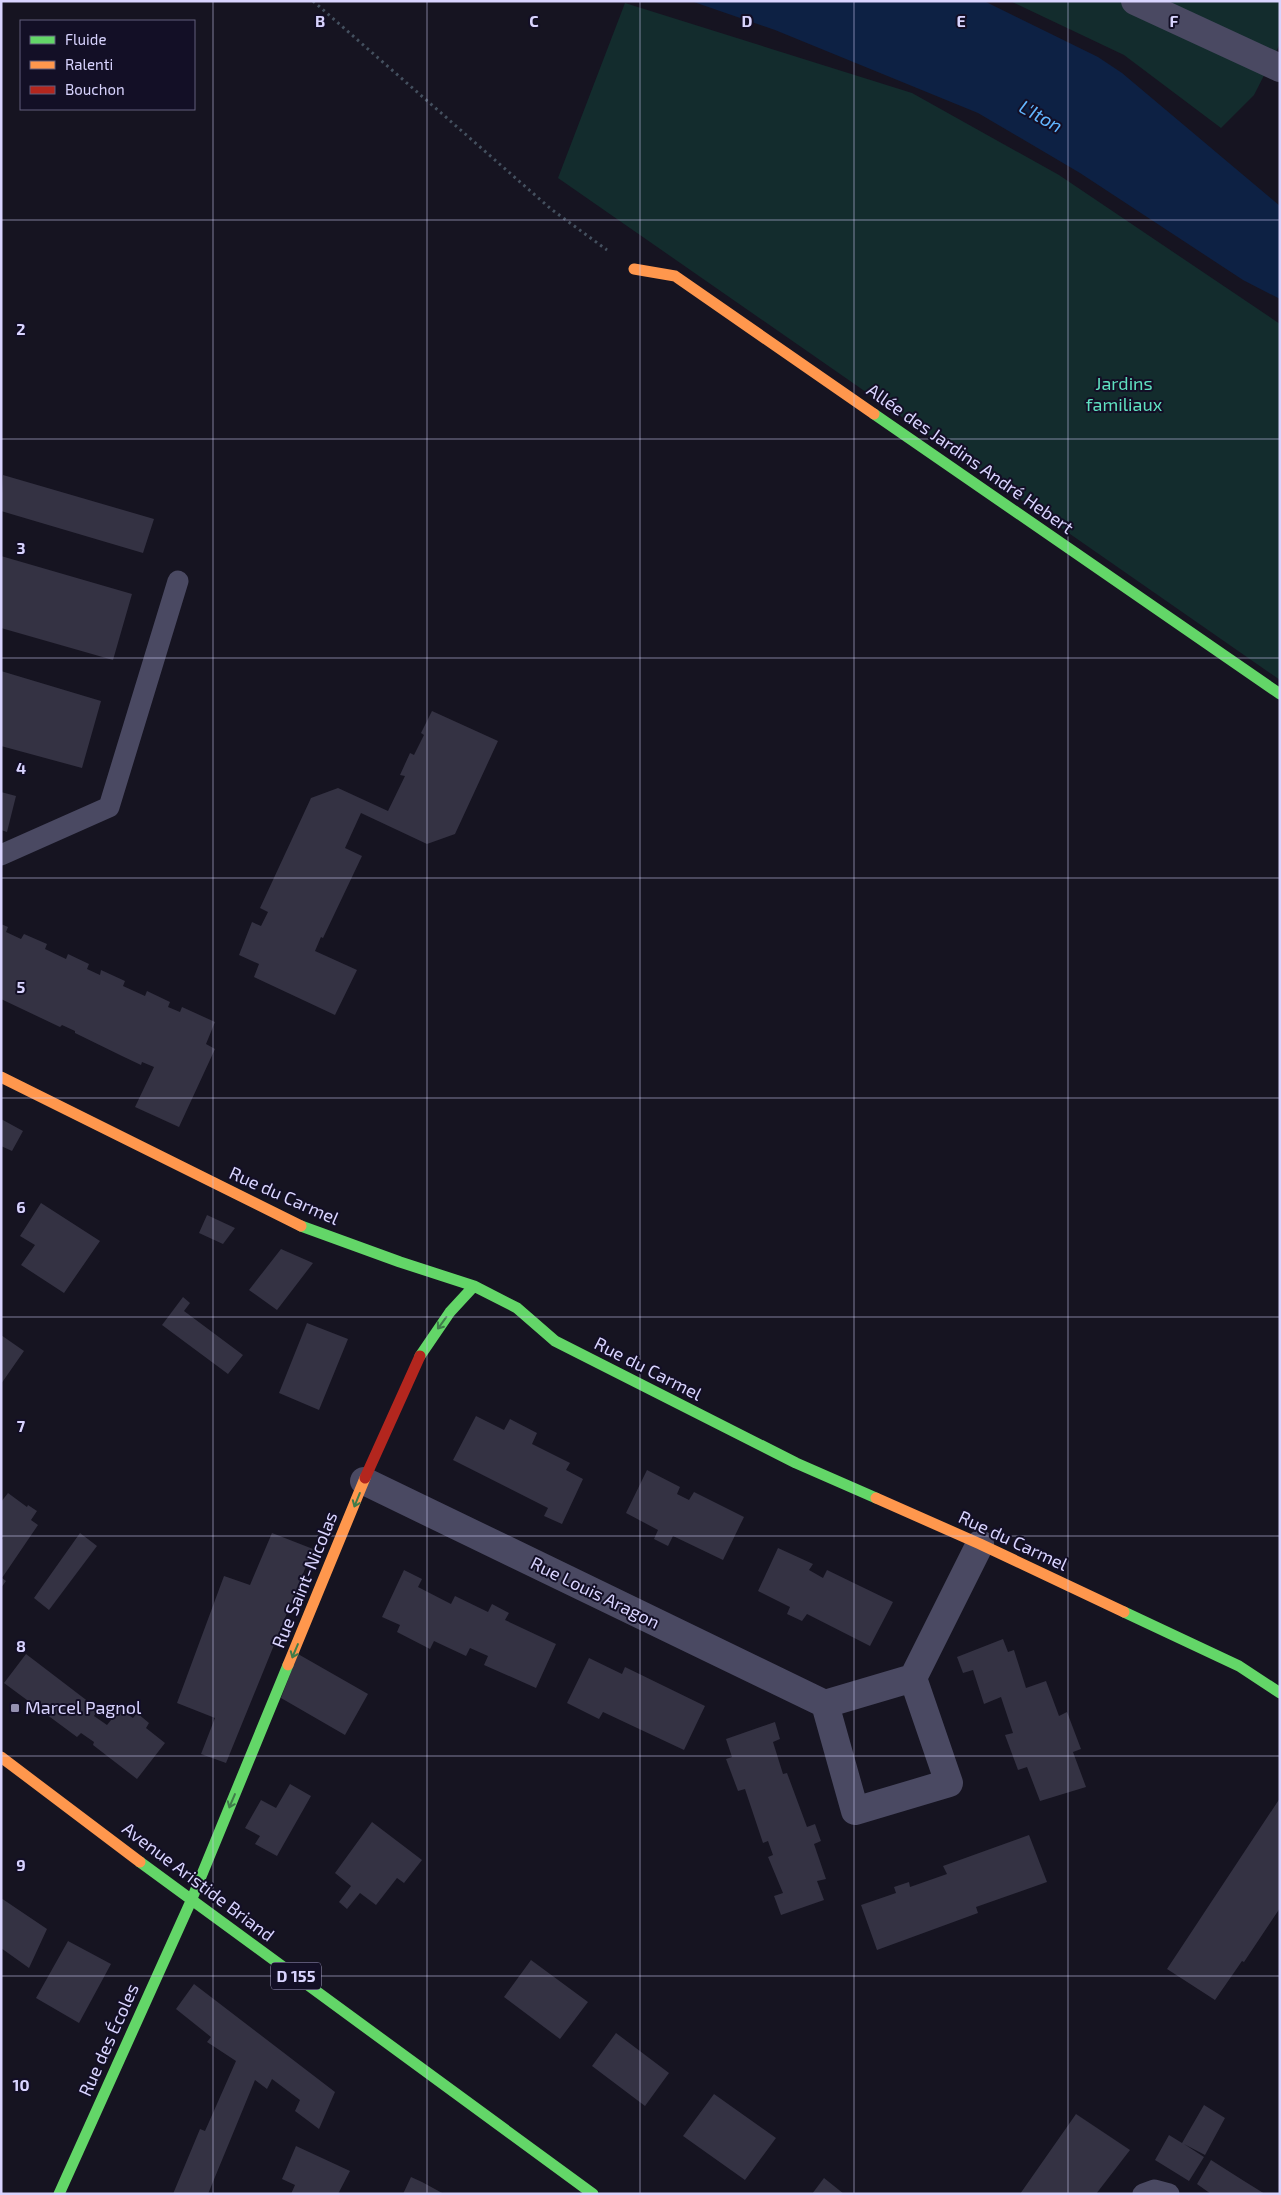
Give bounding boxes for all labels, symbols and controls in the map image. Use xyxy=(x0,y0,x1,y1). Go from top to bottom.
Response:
text: B xyxy=(315,11,325,30)
text: C xyxy=(529,11,539,30)
text: D xyxy=(742,11,753,30)
text: E xyxy=(956,11,966,30)
text: F xyxy=(1170,11,1179,30)
legend xyxy=(20,20,195,110)
text: Fluide xyxy=(65,30,106,48)
text: Ralenti xyxy=(65,55,113,73)
text: Bouchon xyxy=(65,80,125,98)
water label: L'Iton xyxy=(1016,94,1067,137)
text: 2 xyxy=(16,319,26,338)
park label: Jardins familiaux xyxy=(1086,372,1163,415)
street label: Allée des Jardins André Hebert xyxy=(863,378,1078,538)
text: 3 xyxy=(16,538,26,557)
text: 4 xyxy=(16,758,26,777)
text: 5 xyxy=(17,977,26,996)
street label: Rue du Carmel xyxy=(226,1161,343,1229)
text: 6 xyxy=(16,1197,26,1216)
one-way arrow xyxy=(437,1316,448,1329)
street label: Rue du Carmel xyxy=(591,1332,707,1405)
text: 7 xyxy=(17,1416,26,1435)
one-way arrow xyxy=(351,1492,361,1507)
street label: Rue du Carmel xyxy=(955,1505,1072,1575)
street label: Rue Saint-Nicolas xyxy=(267,1508,341,1651)
street label: Rue Louis Aragon xyxy=(527,1551,664,1633)
text: 8 xyxy=(16,1636,26,1655)
one-way arrow xyxy=(290,1643,300,1658)
place label: Marcel Pagnol xyxy=(25,1696,142,1718)
marker: Marcel Pagnol xyxy=(9,1702,21,1714)
one-way arrow xyxy=(227,1793,237,1808)
street label: Avenue Aristide Briand xyxy=(118,1817,279,1946)
text: 9 xyxy=(16,1855,26,1874)
road number: D 155 xyxy=(271,1962,321,1990)
street label: Rue des Écoles xyxy=(73,1980,143,2099)
text: 10 xyxy=(12,2075,30,2094)

